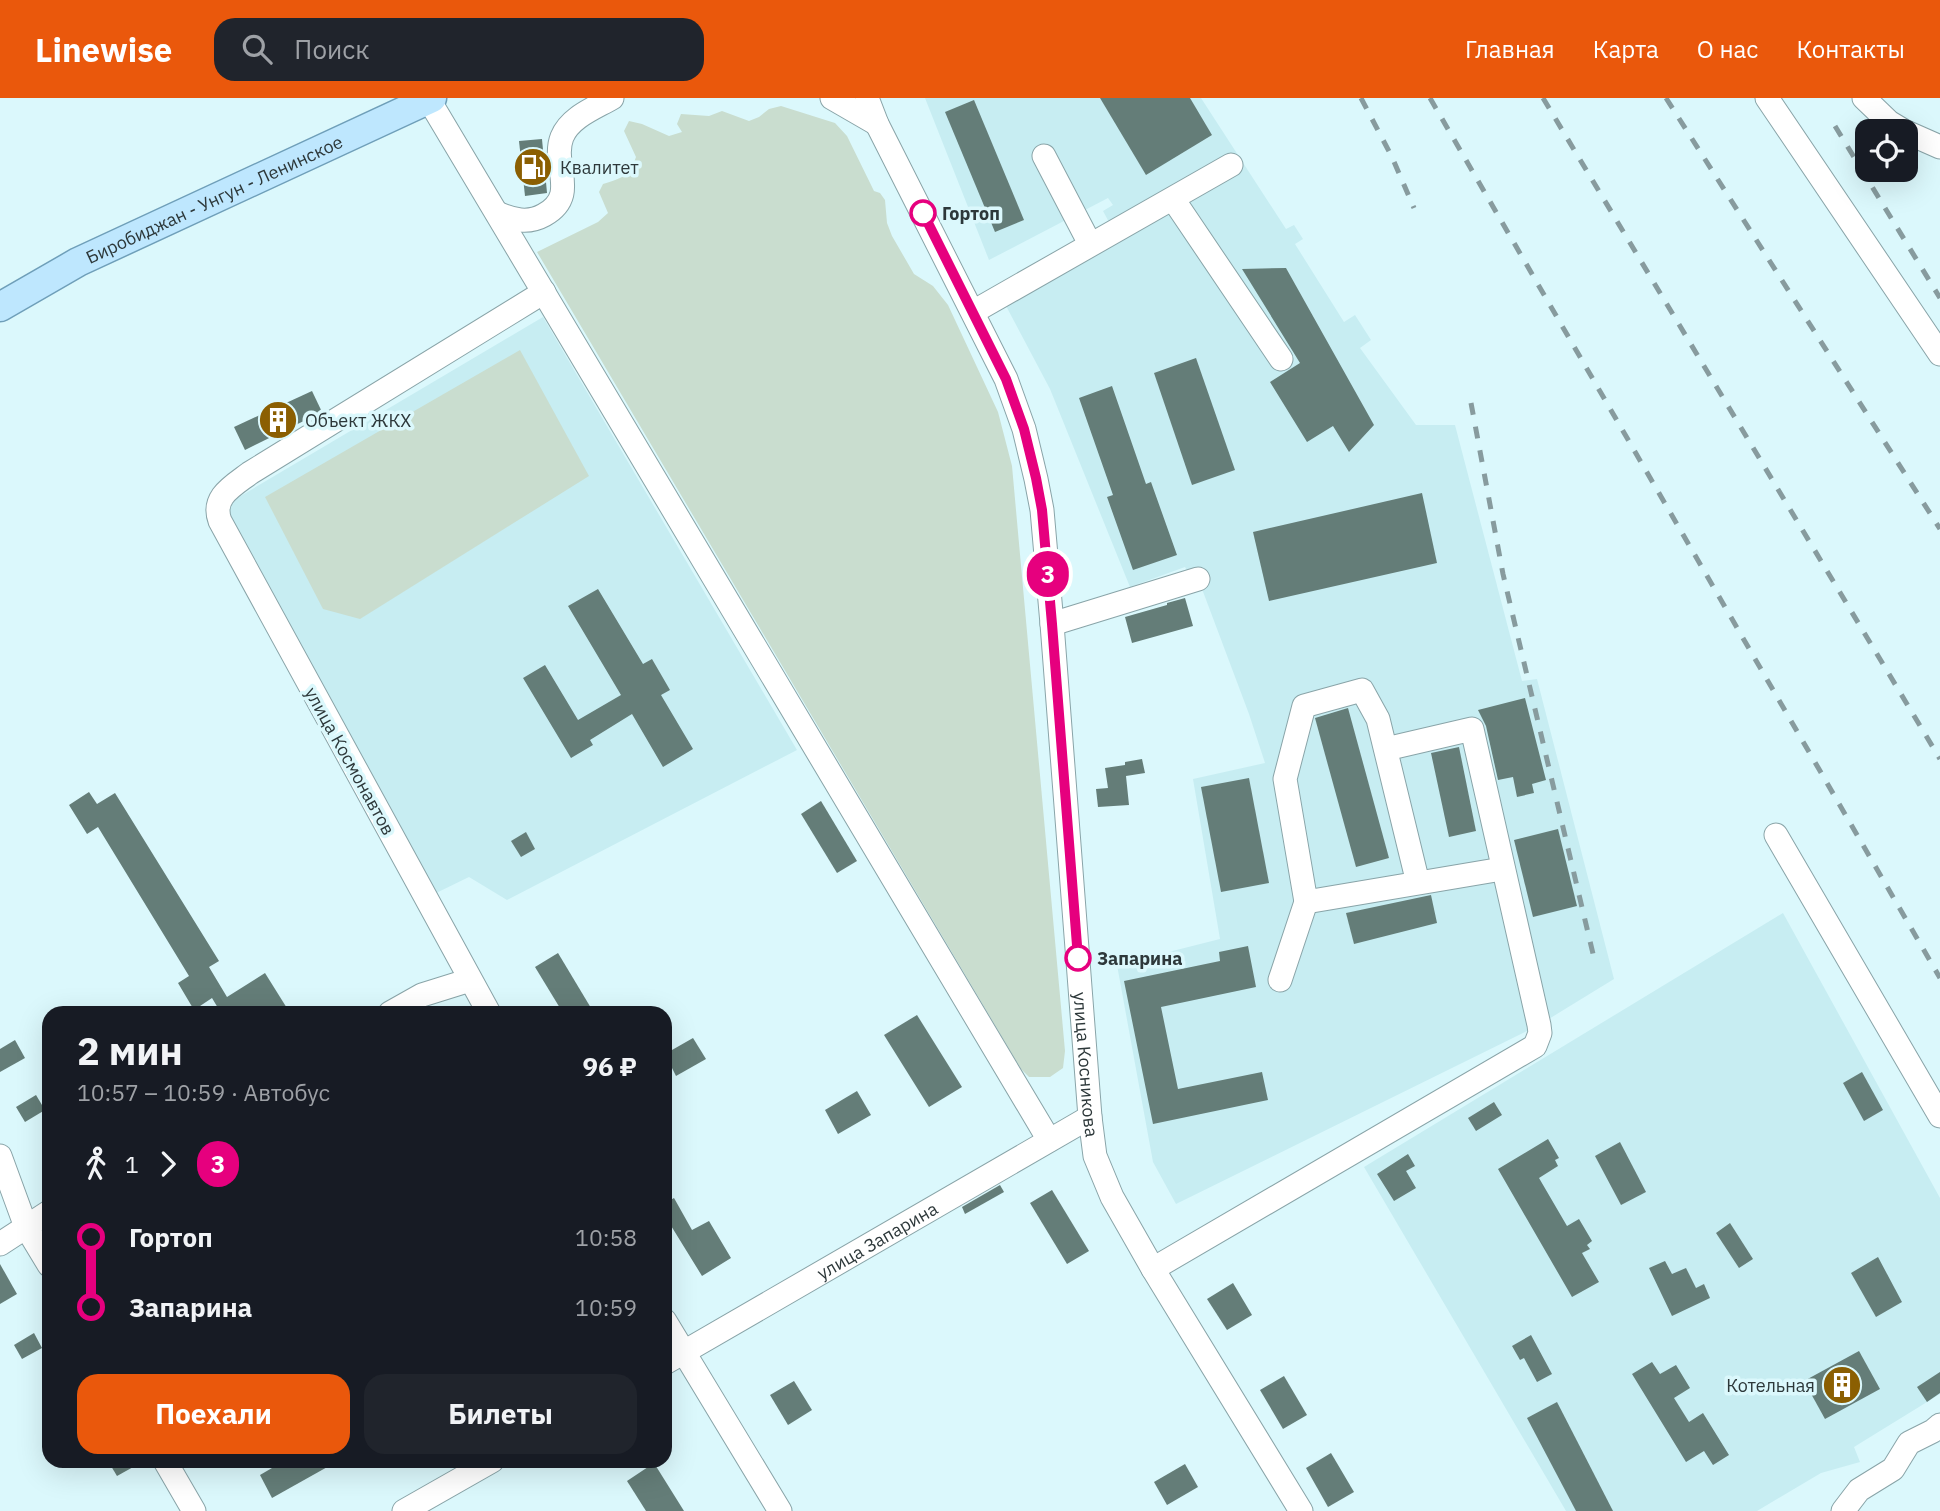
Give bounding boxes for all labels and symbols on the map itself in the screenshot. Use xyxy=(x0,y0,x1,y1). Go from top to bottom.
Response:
street label: Биробиджан - Унгун - Ленинское xyxy=(82,130,346,268)
fuel station icon: Квалитет xyxy=(512,146,554,188)
place label: Квалитет xyxy=(560,156,639,179)
marker: Гортоп xyxy=(910,200,936,226)
place label: Гортоп xyxy=(942,202,1000,225)
building icon: Объект ЖКХ xyxy=(257,399,299,441)
place label: Объект ЖКХ xyxy=(305,409,411,432)
line badge: 3 xyxy=(1025,551,1071,597)
street label: улица Космонавтов xyxy=(300,683,400,839)
marker: Запарина xyxy=(1065,945,1091,971)
place label: Запарина xyxy=(1097,947,1182,970)
street label: улица Косникова xyxy=(1069,991,1104,1139)
street label: улица Запарина xyxy=(813,1196,942,1284)
building icon: Котельная xyxy=(1821,1364,1863,1406)
place label: Котельная xyxy=(1726,1374,1815,1397)

